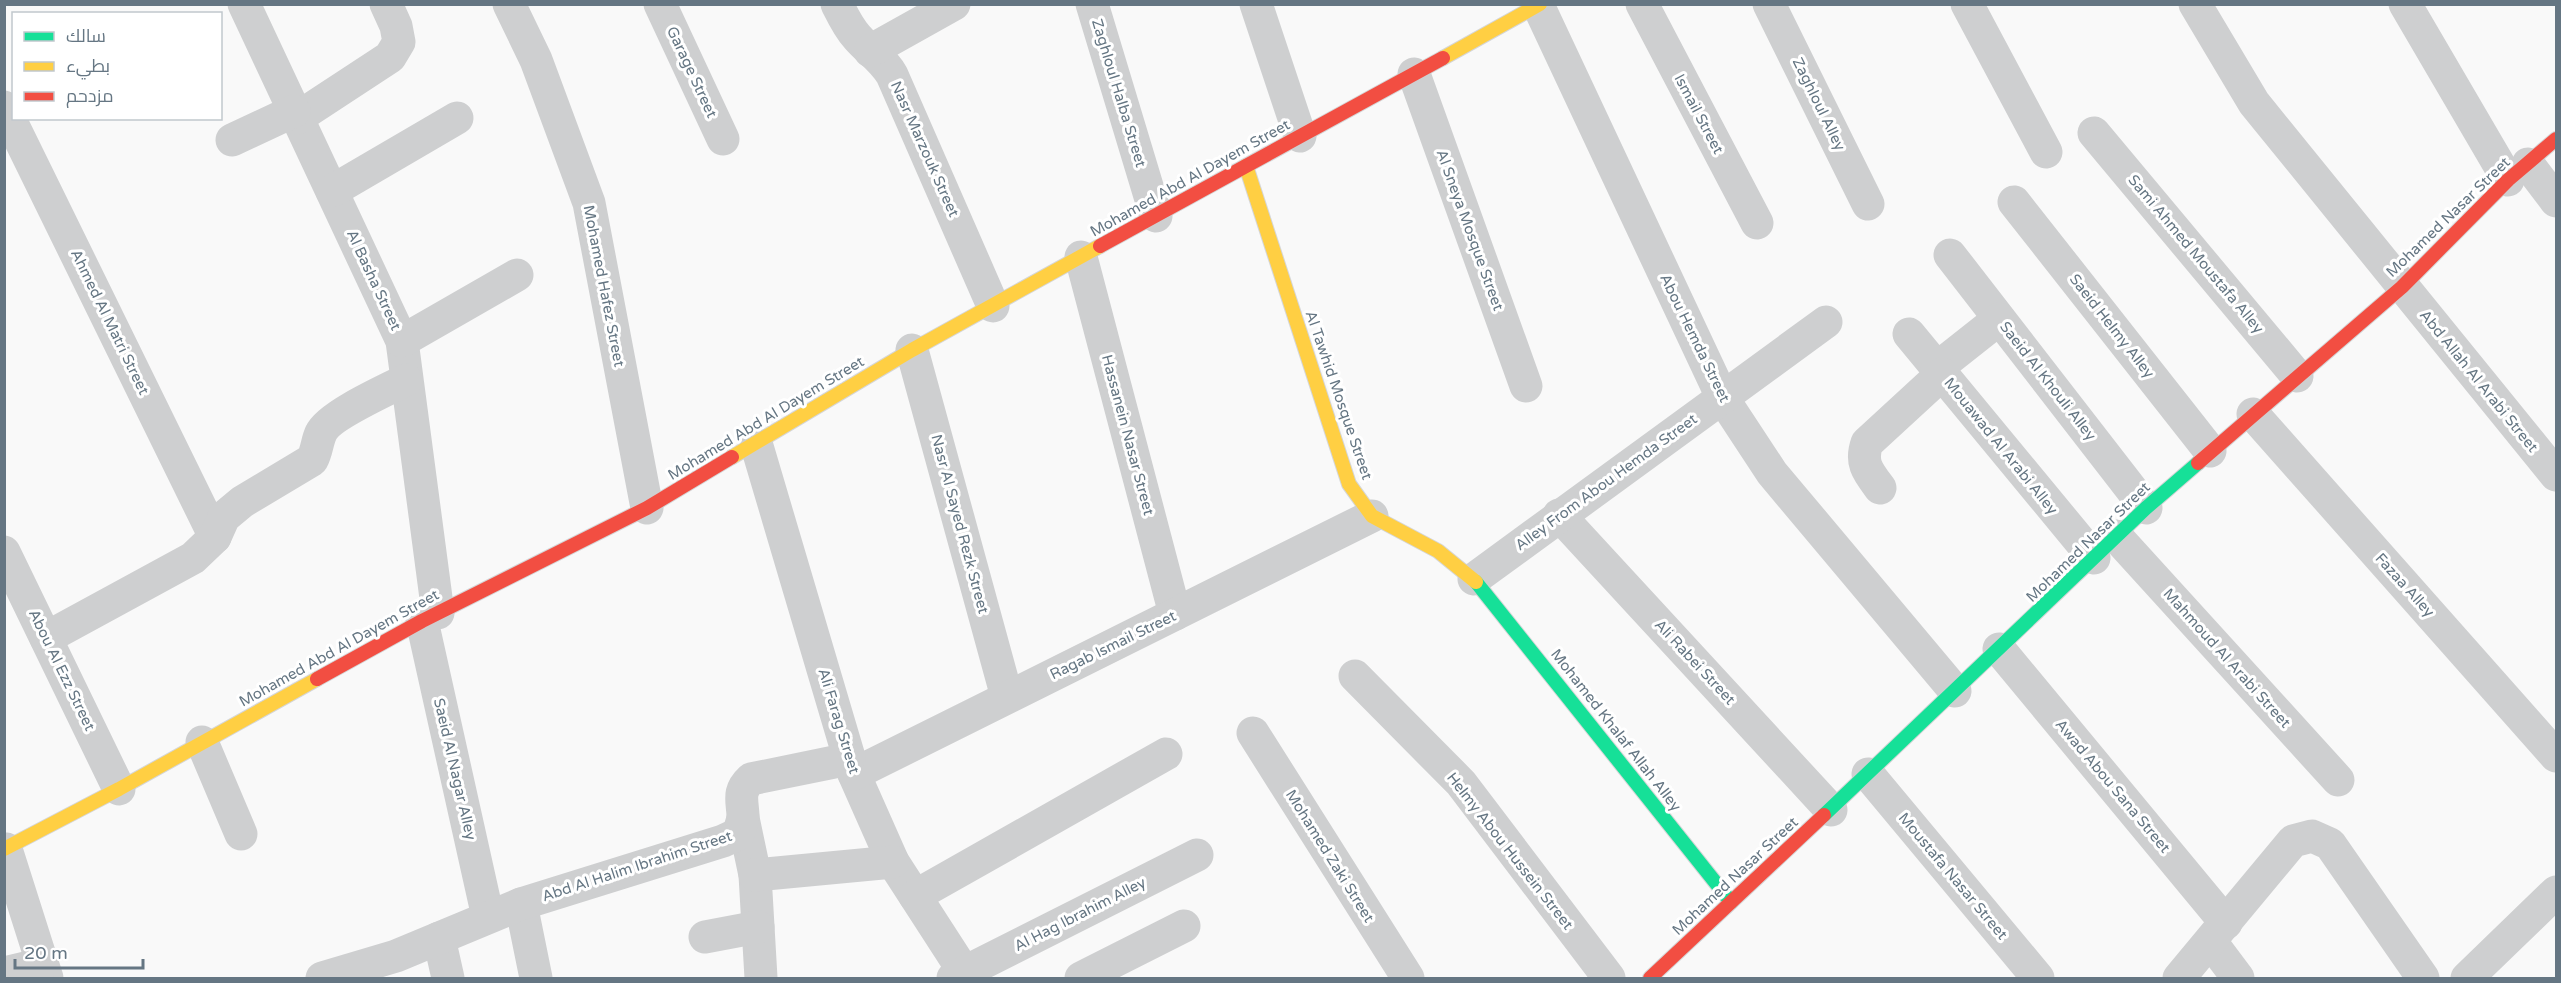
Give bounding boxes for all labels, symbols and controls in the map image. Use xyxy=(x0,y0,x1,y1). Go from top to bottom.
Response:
legend xyxy=(12,12,222,120)
street label: Zaghloul Halba Street xyxy=(1088,17,1150,170)
street label: Garage Street xyxy=(663,23,721,121)
text: سالك xyxy=(66,25,106,47)
text: بطيء xyxy=(66,55,110,80)
street label: Zaghloul Alley xyxy=(1789,55,1849,153)
street label: Ismail Street xyxy=(1670,71,1728,157)
street label: Nasr Marzouk Street xyxy=(887,78,963,220)
text: مزدحم xyxy=(66,85,114,108)
street label: Mohamed Abd Al Dayem Street xyxy=(1087,115,1293,241)
street label: Al Sneya Mosque Street xyxy=(1432,147,1508,313)
street label: Mohamed Nasar Street xyxy=(2382,153,2514,281)
street label: Sami Ahmed Moustafa Alley xyxy=(2124,171,2268,337)
street label: Mohamed Hafez Street xyxy=(580,204,629,369)
street label: Al Basha Street xyxy=(343,227,405,333)
street label: Ahmed Al Matri Street xyxy=(67,246,153,398)
street label: Saeid Helmy Alley xyxy=(2066,270,2158,382)
street label: Abou Hemda Street xyxy=(1656,271,1734,405)
street label: Abd Allah Al Arabi Street xyxy=(2416,306,2542,456)
street label: Al Tawhid Mosque Street xyxy=(1302,308,1376,482)
street label: Saeid Al Khouli Alley xyxy=(1996,318,2100,444)
street label: Mohamed Abd Al Dayem Street xyxy=(665,352,868,484)
street label: Hassanein Nasar Street xyxy=(1098,353,1158,518)
street label: Mouawad Al Arabi Alley xyxy=(1940,374,2062,518)
street label: Alley From Abou Hemda Street xyxy=(1511,410,1701,554)
street label: Nasr Al Sayed Rezk Street xyxy=(927,432,993,616)
street label: Mohamed Nasar Street xyxy=(2022,478,2154,606)
street label: Fazaa Alley xyxy=(2372,549,2438,621)
street label: Mohamed Abd Al Dayem Street xyxy=(236,585,442,711)
street label: Mahmoud Al Arabi Street xyxy=(2160,585,2295,732)
street label: Abou Al Ezz Street xyxy=(25,606,99,734)
street label: Ragab Ismail Street xyxy=(1047,607,1179,683)
street label: Ali Rabei Street xyxy=(1651,616,1739,709)
street label: Mohamed Khalaf Allah Alley xyxy=(1547,645,1685,815)
street label: Ali Farag Street xyxy=(814,666,864,776)
street label: Saeid Al Nagar Alley xyxy=(430,696,480,842)
street label: Awad Abou Sana Street xyxy=(2052,715,2174,857)
street label: Helmy Abou Hussein Street xyxy=(1443,769,1577,933)
street label: Mohamed Zaki Street xyxy=(1282,786,1378,926)
street label: Moustafa Nasar Street xyxy=(1895,809,2012,943)
street label: Mohamed Nasar Street xyxy=(1668,813,1802,939)
street label: Abd Al Halim Ibrahim Street xyxy=(540,827,735,905)
street label: Al Hag Ibrahim Alley xyxy=(1011,873,1149,955)
scale bar xyxy=(15,932,142,970)
text: 20 m xyxy=(24,942,68,964)

